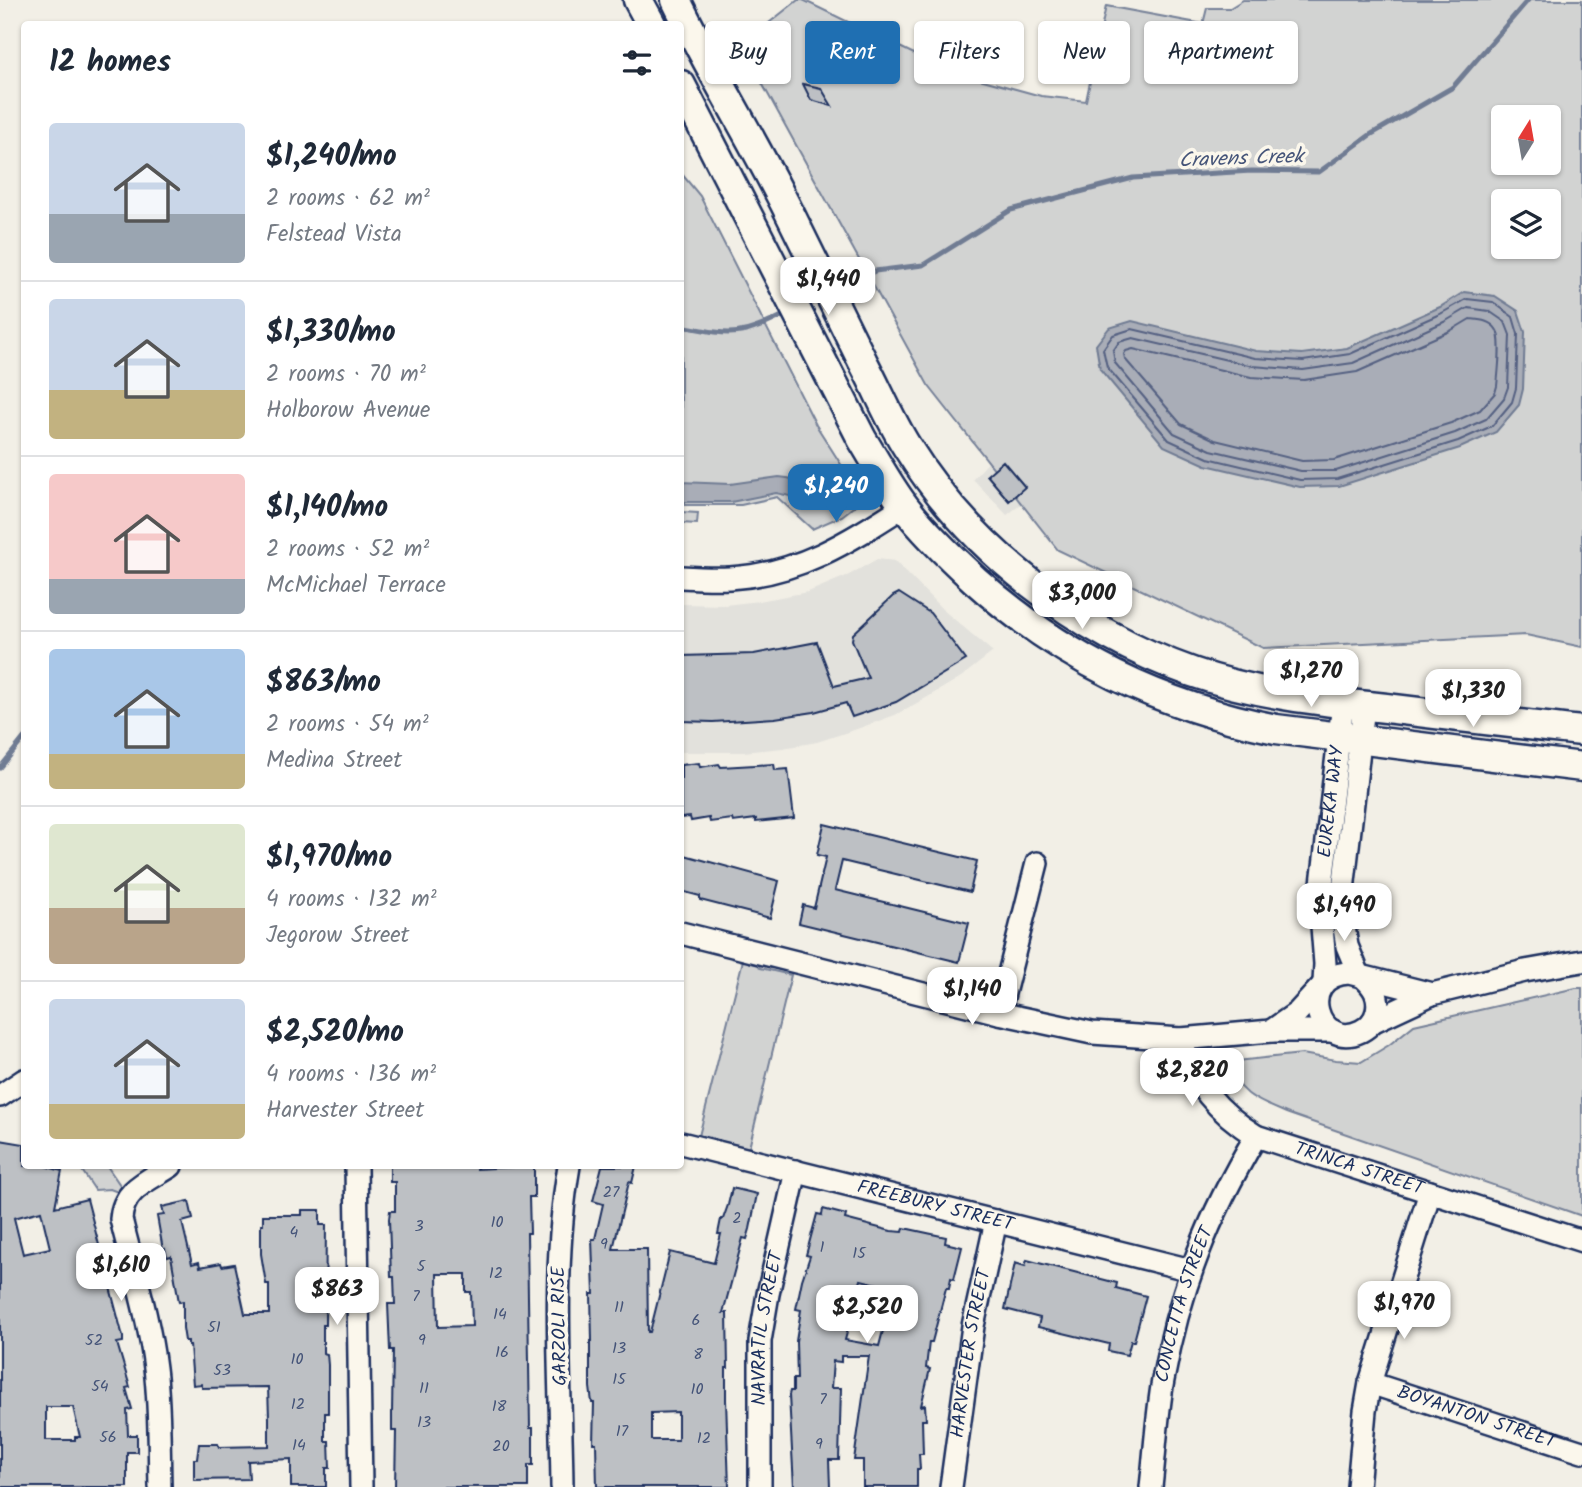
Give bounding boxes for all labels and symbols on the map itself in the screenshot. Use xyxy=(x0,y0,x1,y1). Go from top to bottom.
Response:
north arrow xyxy=(1491,105,1561,175)
water label: Cravens Creek xyxy=(1178,140,1307,178)
pin: $1,440 xyxy=(771,258,885,317)
pin: $1,240 xyxy=(779,464,893,524)
pin: $3,000 xyxy=(1025,572,1139,631)
pin: $1,270 xyxy=(1254,650,1368,709)
pin: $1,330 xyxy=(1416,670,1530,729)
street label: EUREKA WAY xyxy=(1310,743,1353,860)
pin: $1,490 xyxy=(1287,884,1401,943)
pin: $1,140 xyxy=(915,968,1029,1027)
pin: $2,820 xyxy=(1135,1048,1249,1108)
street label: TRINCA STREET xyxy=(1290,1134,1429,1205)
street label: FREEBURY STREET xyxy=(854,1172,1018,1241)
house number: 27 xyxy=(603,1180,620,1205)
house number: 2 xyxy=(732,1206,742,1231)
house number: 10 xyxy=(490,1210,504,1235)
house number: 3 xyxy=(414,1214,424,1239)
house number: 4 xyxy=(290,1220,299,1245)
street label: CONCETTA STREET xyxy=(1148,1220,1223,1385)
house number: 9 xyxy=(600,1232,608,1257)
house number: 1 xyxy=(819,1235,825,1260)
house number: 15 xyxy=(852,1241,867,1266)
pin: $1,610 xyxy=(64,1244,178,1303)
street label: NAVRATIL STREET xyxy=(745,1247,793,1406)
house number: 5 xyxy=(417,1254,427,1279)
house number: 12 xyxy=(489,1261,503,1286)
street label: GARZOLI RISE xyxy=(544,1265,576,1386)
street label: HARVESTER STREET xyxy=(943,1265,1000,1440)
pin: $863 xyxy=(296,1268,378,1327)
pin: $1,970 xyxy=(1347,1282,1461,1341)
house number: 7 xyxy=(412,1284,420,1309)
pin: $2,520 xyxy=(810,1286,924,1345)
house number: 11 xyxy=(614,1295,624,1320)
house number: 14 xyxy=(493,1302,507,1327)
house number: 6 xyxy=(692,1308,700,1333)
house number: 51 xyxy=(207,1315,221,1340)
house number: 52 xyxy=(85,1328,103,1353)
house number: 9 xyxy=(418,1328,426,1353)
house number: 13 xyxy=(612,1336,626,1361)
house number: 16 xyxy=(495,1340,509,1365)
house number: 8 xyxy=(693,1342,703,1367)
house number: 10 xyxy=(290,1347,304,1372)
house number: 53 xyxy=(213,1358,231,1383)
house number: 15 xyxy=(612,1367,627,1392)
house number: 54 xyxy=(91,1374,109,1399)
house number: 11 xyxy=(419,1376,429,1401)
house number: 10 xyxy=(690,1377,704,1402)
street label: BOYANTON STREET xyxy=(1393,1378,1561,1458)
house number: 7 xyxy=(819,1387,827,1412)
house number: 12 xyxy=(291,1392,305,1417)
house number: 18 xyxy=(492,1394,507,1419)
house number: 13 xyxy=(417,1410,431,1435)
house number: 17 xyxy=(616,1419,629,1444)
house number: 56 xyxy=(99,1425,117,1450)
house number: 12 xyxy=(697,1426,711,1451)
house number: 9 xyxy=(815,1432,823,1457)
house number: 14 xyxy=(292,1433,306,1458)
house number: 20 xyxy=(492,1434,510,1459)

